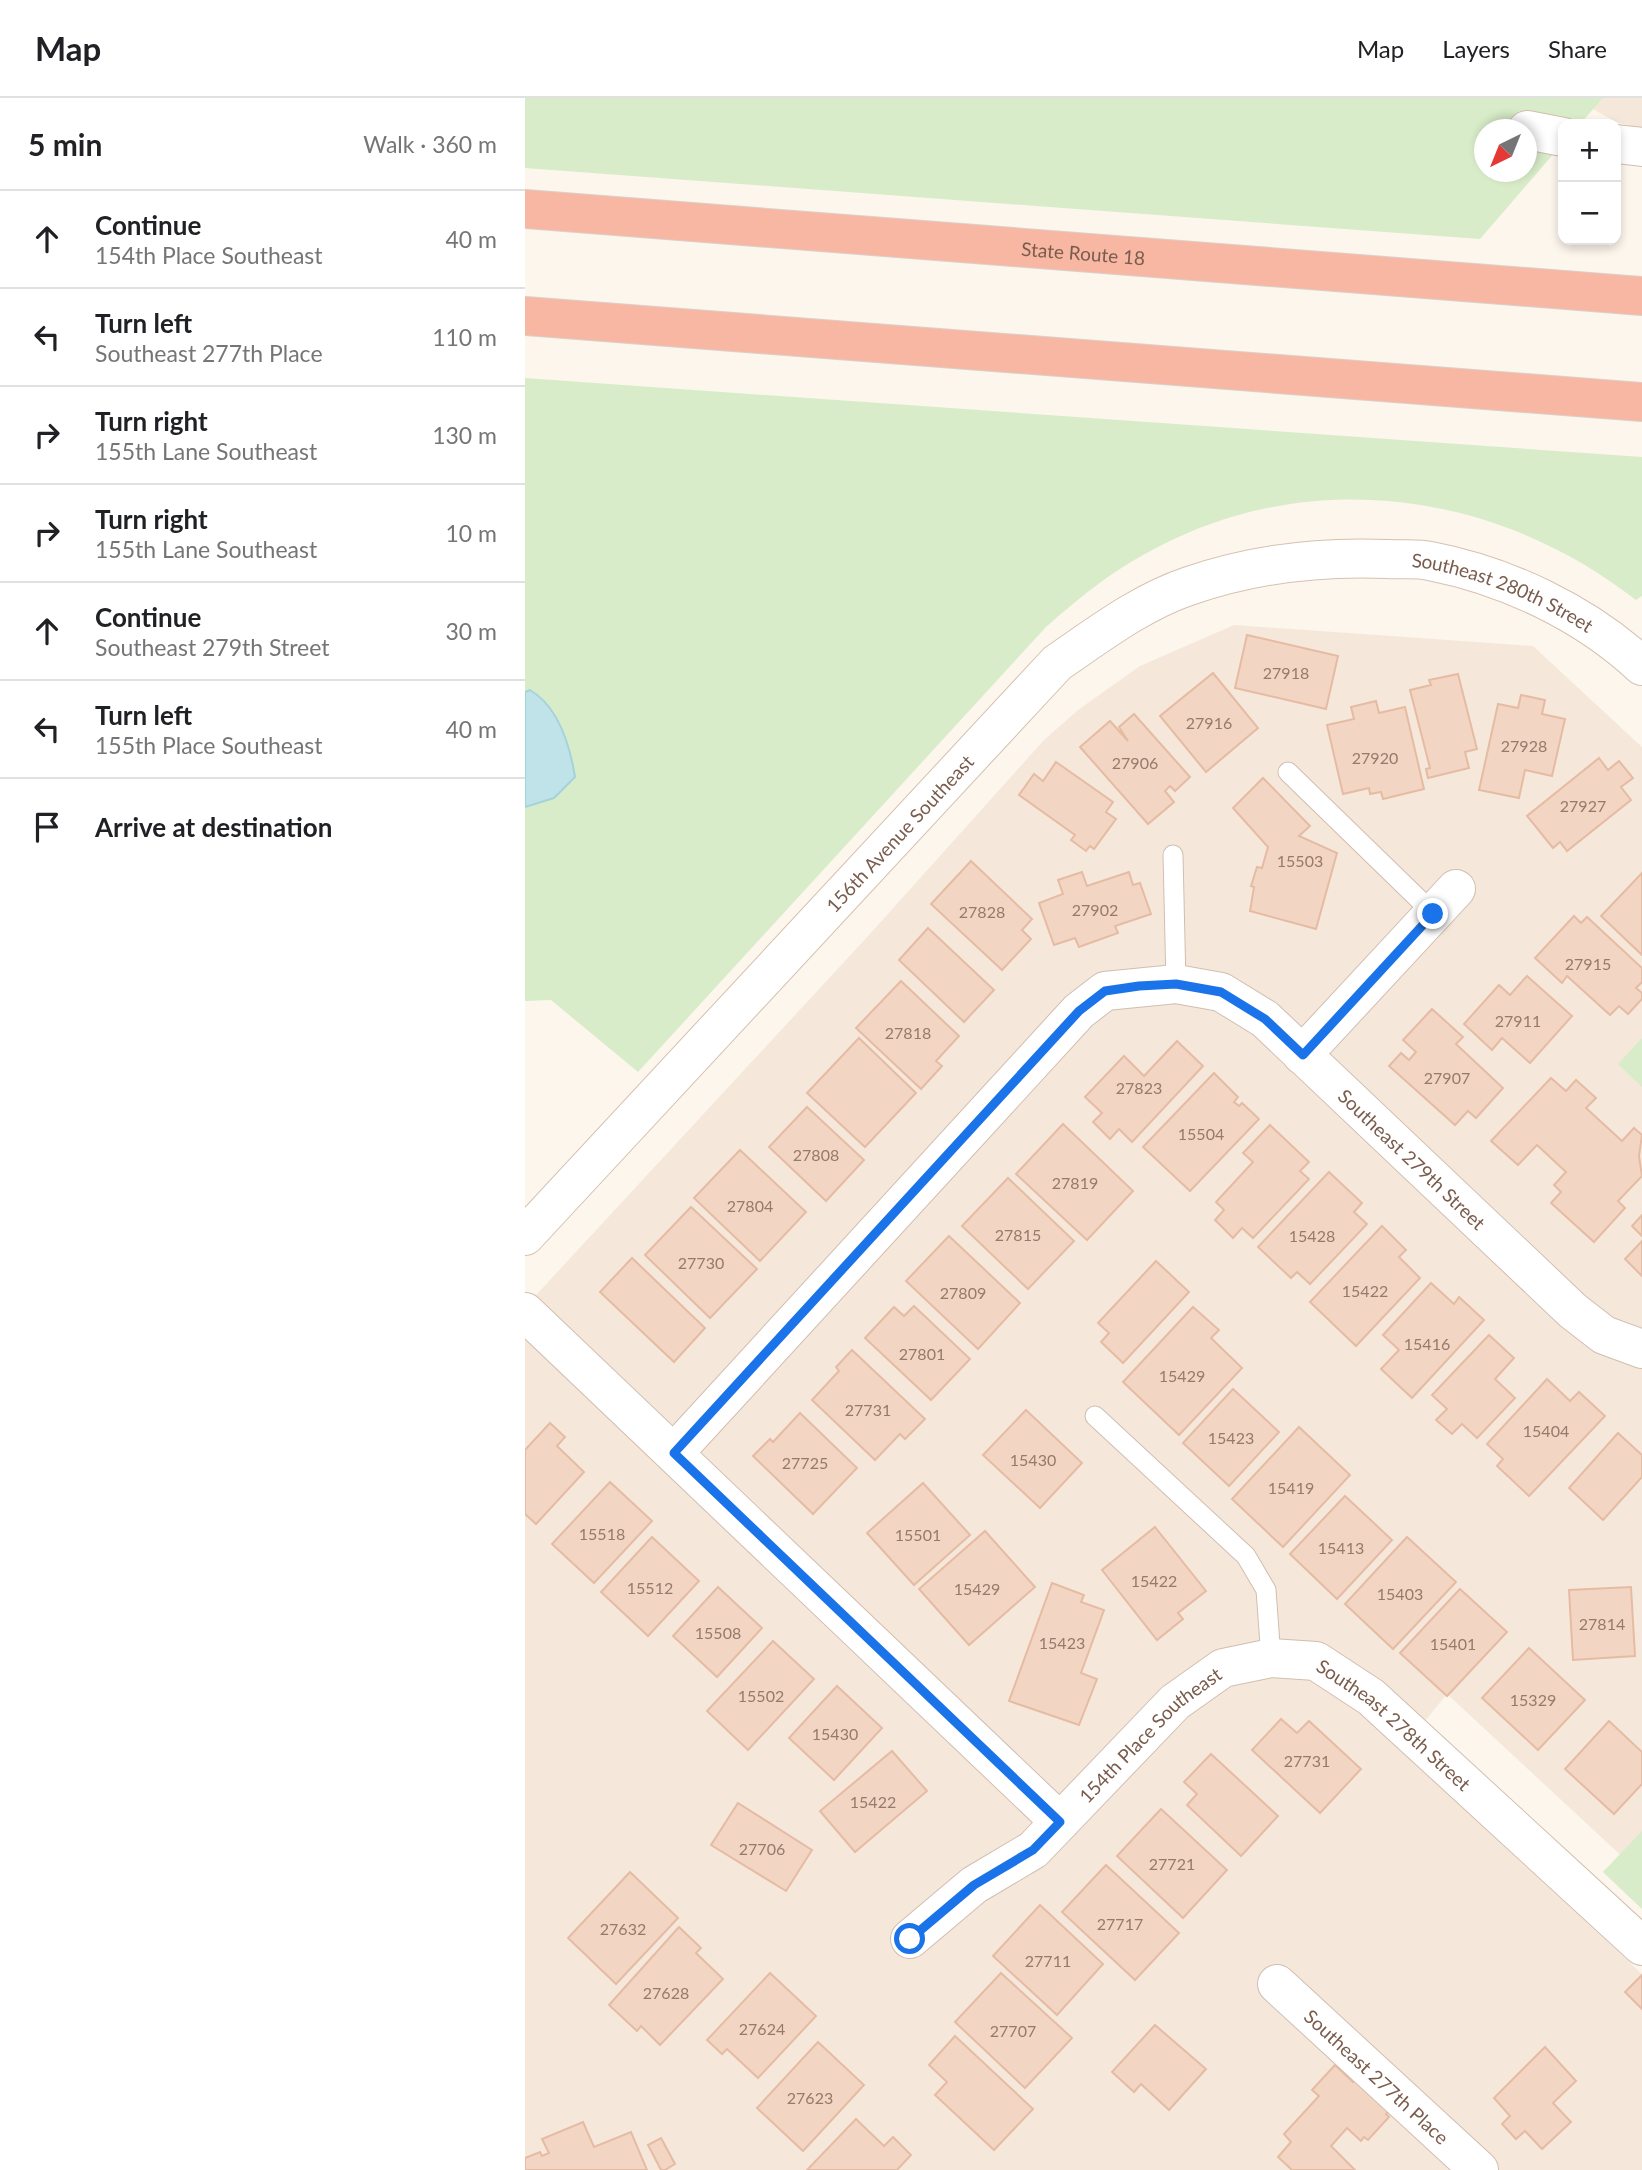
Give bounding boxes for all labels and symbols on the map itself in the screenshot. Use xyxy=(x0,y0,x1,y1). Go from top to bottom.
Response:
north arrow xyxy=(1474,119,1537,182)
street label: State Route 18 xyxy=(1021,236,1146,269)
street label: Southeast 280th Street xyxy=(1411,548,1598,636)
house number: 27918 xyxy=(1263,663,1309,682)
house number: 27916 xyxy=(1186,713,1232,732)
house number: 27928 xyxy=(1501,736,1547,755)
house number: 27920 xyxy=(1352,748,1398,767)
street label: 156th Avenue Southeast xyxy=(821,749,978,916)
house number: 27906 xyxy=(1112,753,1158,772)
house number: 27927 xyxy=(1560,796,1606,815)
house number: 15503 xyxy=(1277,851,1323,870)
route end xyxy=(1417,898,1448,929)
house number: 27902 xyxy=(1072,900,1118,919)
house number: 27828 xyxy=(959,902,1005,921)
house number: 27915 xyxy=(1565,954,1611,973)
house number: 27911 xyxy=(1495,1011,1541,1030)
house number: 27818 xyxy=(885,1023,931,1042)
house number: 27907 xyxy=(1424,1068,1470,1087)
house number: 27823 xyxy=(1116,1078,1162,1097)
street label: Southeast 279th Street xyxy=(1334,1084,1491,1234)
house number: 15504 xyxy=(1178,1124,1224,1143)
house number: 27808 xyxy=(793,1145,839,1164)
house number: 27819 xyxy=(1052,1173,1098,1192)
house number: 27804 xyxy=(727,1196,773,1215)
house number: 27815 xyxy=(995,1225,1041,1244)
house number: 15428 xyxy=(1289,1226,1335,1245)
house number: 27730 xyxy=(678,1253,724,1272)
house number: 15422 xyxy=(1342,1281,1388,1300)
house number: 27809 xyxy=(940,1283,986,1302)
house number: 15416 xyxy=(1404,1334,1450,1353)
house number: 27801 xyxy=(899,1344,945,1363)
house number: 15429 xyxy=(1159,1366,1205,1385)
house number: 27731 xyxy=(845,1400,891,1419)
house number: 15404 xyxy=(1523,1421,1569,1440)
house number: 15423 xyxy=(1208,1428,1254,1447)
house number: 15430 xyxy=(1010,1450,1056,1469)
house number: 27725 xyxy=(782,1453,828,1472)
house number: 15419 xyxy=(1268,1478,1314,1497)
house number: 15518 xyxy=(579,1524,625,1543)
house number: 15501 xyxy=(895,1525,941,1544)
house number: 15413 xyxy=(1318,1538,1364,1557)
house number: 15422 xyxy=(1131,1571,1177,1590)
house number: 15512 xyxy=(627,1578,673,1597)
house number: 15429 xyxy=(954,1579,1000,1598)
house number: 15403 xyxy=(1377,1584,1423,1603)
house number: 27814 xyxy=(1579,1614,1625,1633)
house number: 15508 xyxy=(695,1623,741,1642)
house number: 15423 xyxy=(1039,1633,1085,1652)
house number: 15401 xyxy=(1430,1634,1476,1653)
street label: Southeast 278th Street xyxy=(1313,1653,1476,1795)
street label: 154th Place Southeast xyxy=(1074,1662,1226,1807)
house number: 15502 xyxy=(738,1686,784,1705)
house number: 15329 xyxy=(1510,1690,1556,1709)
house number: 15430 xyxy=(812,1724,858,1743)
house number: 27731 xyxy=(1284,1751,1330,1770)
house number: 15422 xyxy=(850,1792,896,1811)
house number: 27706 xyxy=(739,1839,785,1858)
house number: 27721 xyxy=(1149,1854,1195,1873)
house number: 27717 xyxy=(1097,1914,1143,1933)
house number: 27632 xyxy=(600,1919,646,1938)
route start xyxy=(894,1923,925,1954)
house number: 27711 xyxy=(1025,1951,1071,1970)
house number: 27628 xyxy=(643,1983,689,2002)
street label: Southeast 277th Place xyxy=(1300,2004,1454,2148)
house number: 27624 xyxy=(739,2019,785,2038)
house number: 27707 xyxy=(990,2021,1036,2040)
house number: 27623 xyxy=(787,2088,833,2107)

